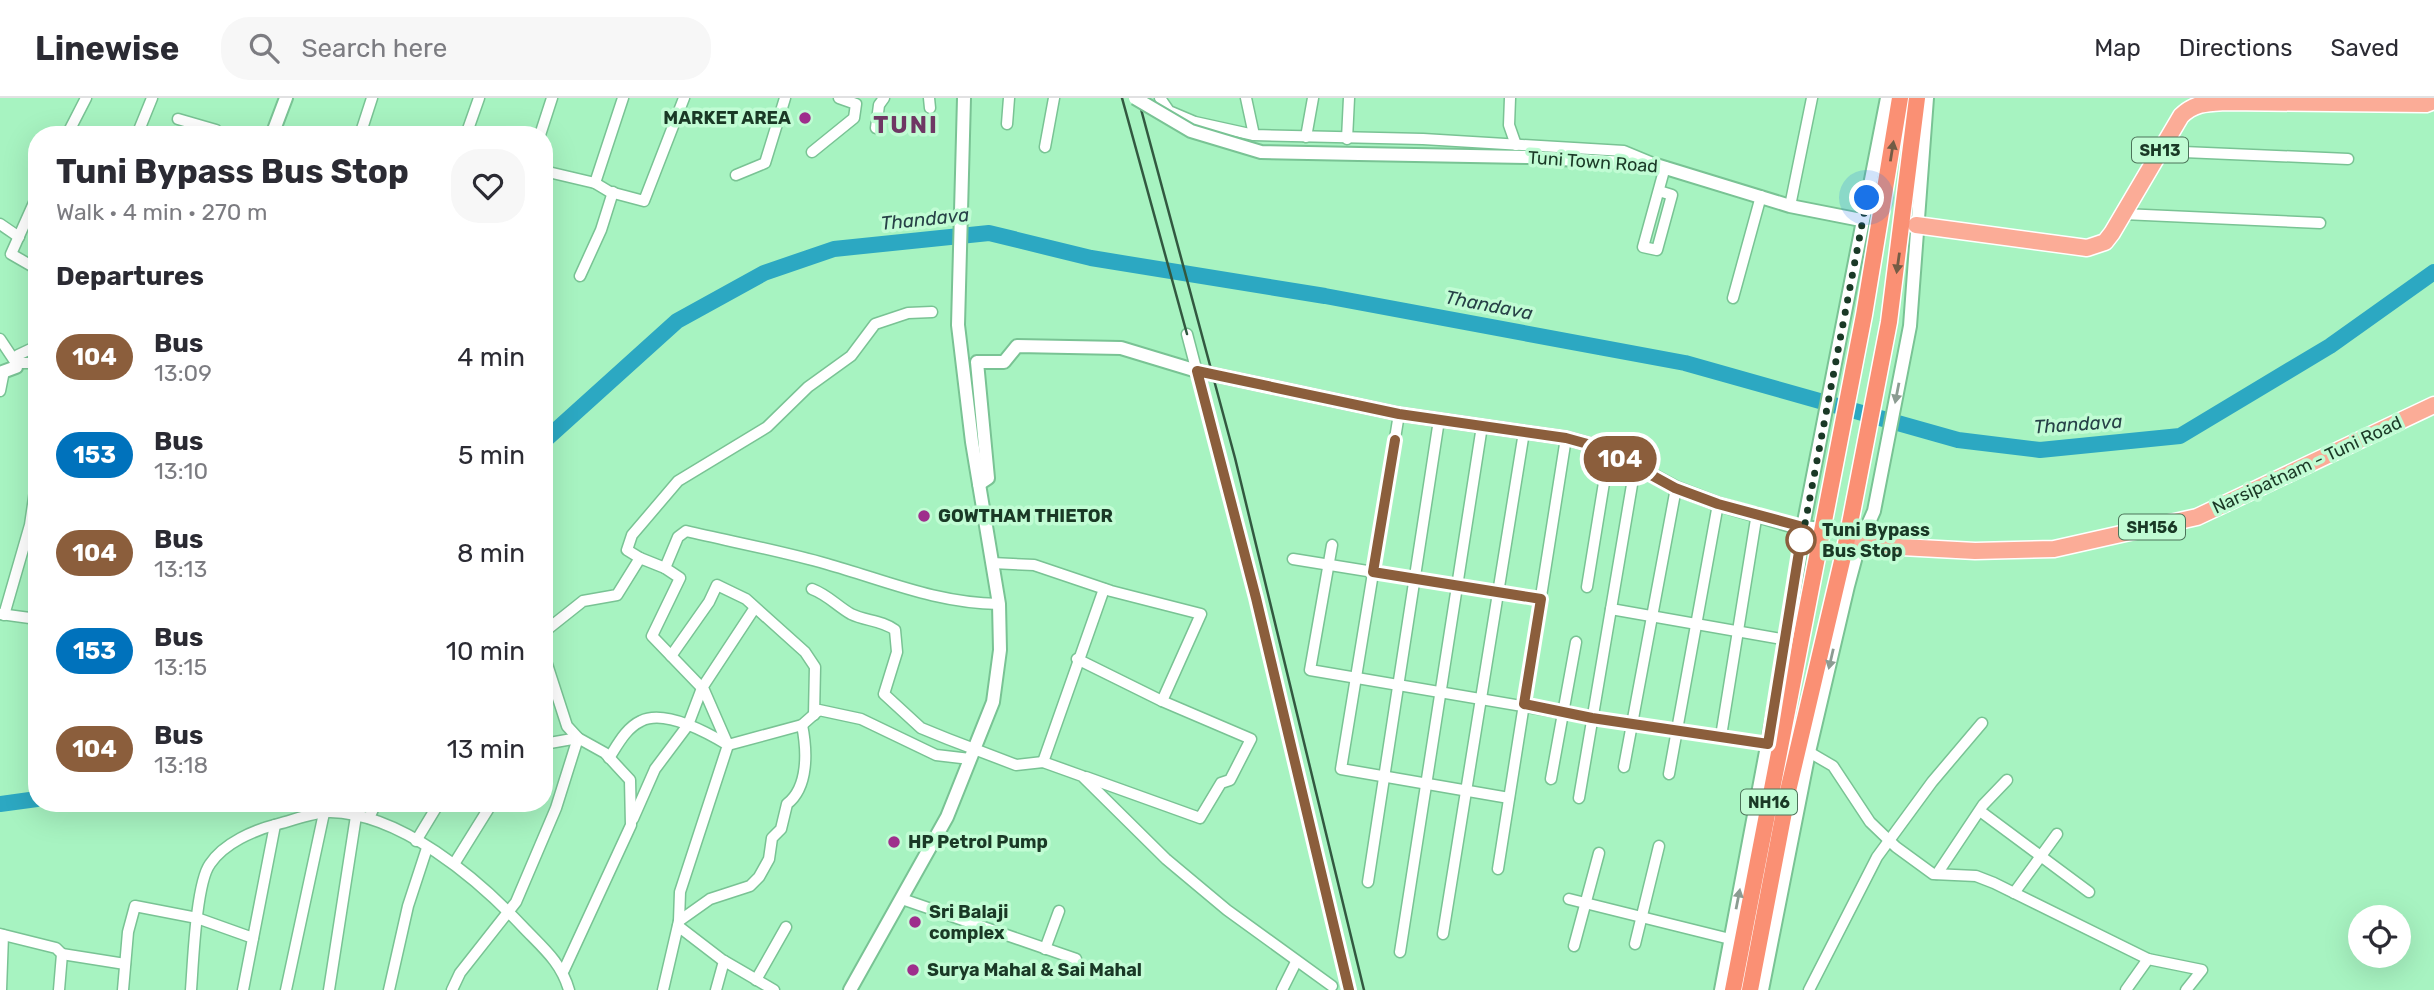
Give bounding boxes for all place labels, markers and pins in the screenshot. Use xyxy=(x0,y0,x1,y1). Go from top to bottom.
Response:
place label: MARKET AREA xyxy=(663,107,791,129)
marker: MARKET AREA xyxy=(797,110,813,126)
place label: GOWTHAM THIETOR xyxy=(938,505,1113,527)
marker: GOWTHAM THIETOR xyxy=(916,508,932,524)
place label: Tuni Bypass Bus Stop xyxy=(1822,519,1930,562)
marker: Tuni Bypass Bus Stop xyxy=(1786,525,1816,555)
place label: HP Petrol Pump xyxy=(908,831,1048,853)
marker: HP Petrol Pump xyxy=(886,834,902,850)
place label: Sri Balaji complex xyxy=(929,901,1008,944)
marker: Sri Balaji complex xyxy=(907,914,923,930)
place label: Surya Mahal & Sai Mahal xyxy=(927,959,1142,981)
marker: Surya Mahal & Sai Mahal xyxy=(905,962,921,978)

